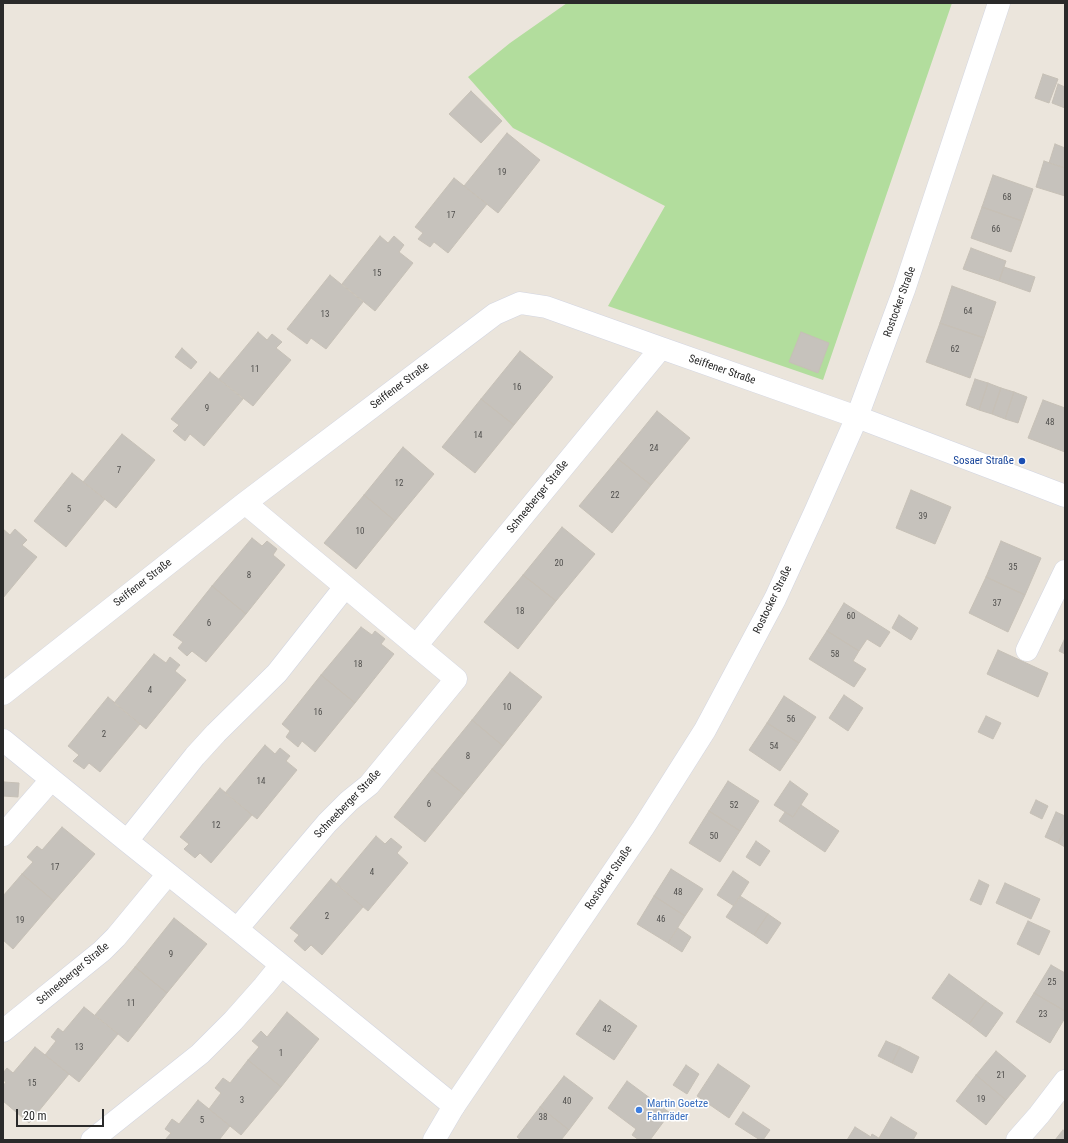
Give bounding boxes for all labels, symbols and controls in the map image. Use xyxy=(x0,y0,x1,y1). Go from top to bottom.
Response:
house number: 19 xyxy=(498,168,506,178)
house number: 68 xyxy=(1003,193,1011,203)
house number: 17 xyxy=(447,211,455,221)
house number: 66 xyxy=(992,225,1000,235)
street label: Rostocker Straße xyxy=(881,265,919,339)
house number: 15 xyxy=(373,269,381,279)
house number: 64 xyxy=(964,307,972,317)
house number: 13 xyxy=(321,310,329,320)
house number: 62 xyxy=(951,345,959,355)
street label: Seiffener Straße xyxy=(687,352,757,388)
street label: Seiffener Straße xyxy=(368,360,432,412)
house number: 11 xyxy=(251,365,259,375)
house number: 16 xyxy=(513,383,521,393)
house number: 9 xyxy=(205,404,209,414)
house number: 48 xyxy=(1046,418,1054,428)
house number: 14 xyxy=(474,431,482,441)
house number: 24 xyxy=(650,444,658,454)
place label: Sosaer Straße xyxy=(953,454,1014,468)
marker: Sosaer Straße xyxy=(1017,456,1027,466)
street label: Schneeberger Straße xyxy=(504,458,572,536)
house number: 7 xyxy=(117,466,121,476)
house number: 12 xyxy=(395,479,403,489)
house number: 22 xyxy=(611,491,619,501)
house number: 5 xyxy=(67,505,71,515)
house number: 39 xyxy=(919,512,927,522)
house number: 10 xyxy=(356,527,364,537)
street label: Seiffener Straße xyxy=(111,556,175,610)
house number: 20 xyxy=(555,559,563,569)
house number: 35 xyxy=(1009,563,1017,573)
street label: Rostocker Straße xyxy=(751,564,795,636)
house number: 8 xyxy=(247,571,251,581)
house number: 37 xyxy=(993,599,1001,609)
house number: 18 xyxy=(516,607,524,617)
house number: 60 xyxy=(847,612,855,622)
house number: 6 xyxy=(207,619,211,629)
house number: 58 xyxy=(831,650,839,660)
house number: 18 xyxy=(354,660,362,670)
house number: 4 xyxy=(148,686,152,696)
house number: 10 xyxy=(503,703,511,713)
house number: 16 xyxy=(314,708,322,718)
house number: 56 xyxy=(787,715,795,725)
house number: 2 xyxy=(102,730,106,740)
house number: 54 xyxy=(770,742,778,752)
house number: 8 xyxy=(466,752,470,762)
street label: Schneeberger Straße xyxy=(312,767,384,841)
house number: 14 xyxy=(257,777,265,787)
house number: 6 xyxy=(427,800,431,810)
house number: 52 xyxy=(730,801,738,811)
house number: 12 xyxy=(212,821,220,831)
house number: 50 xyxy=(710,832,718,842)
street label: Rostocker Straße xyxy=(583,844,635,912)
house number: 17 xyxy=(51,863,59,873)
house number: 4 xyxy=(370,868,374,878)
house number: 48 xyxy=(674,888,682,898)
house number: 2 xyxy=(325,912,329,922)
house number: 46 xyxy=(657,915,665,925)
house number: 19 xyxy=(16,916,24,926)
street label: Schneeberger Straße xyxy=(34,940,112,1008)
house number: 9 xyxy=(169,950,173,960)
house number: 25 xyxy=(1048,978,1056,988)
house number: 11 xyxy=(127,999,135,1009)
house number: 23 xyxy=(1039,1010,1047,1020)
house number: 42 xyxy=(603,1025,611,1035)
house number: 13 xyxy=(75,1043,83,1053)
house number: 1 xyxy=(279,1049,283,1059)
house number: 21 xyxy=(997,1071,1005,1081)
house number: 15 xyxy=(28,1079,36,1089)
house number: 19 xyxy=(977,1095,985,1105)
house number: 3 xyxy=(240,1096,244,1106)
house number: 40 xyxy=(563,1097,571,1107)
place label: Martin Goetze Fahrräder xyxy=(647,1097,708,1123)
scale bar xyxy=(18,1101,106,1127)
marker: Martin Goetze Fahrräder xyxy=(634,1105,644,1115)
text: 20 m xyxy=(23,1109,47,1123)
house number: 38 xyxy=(539,1113,547,1123)
house number: 5 xyxy=(200,1116,204,1126)

